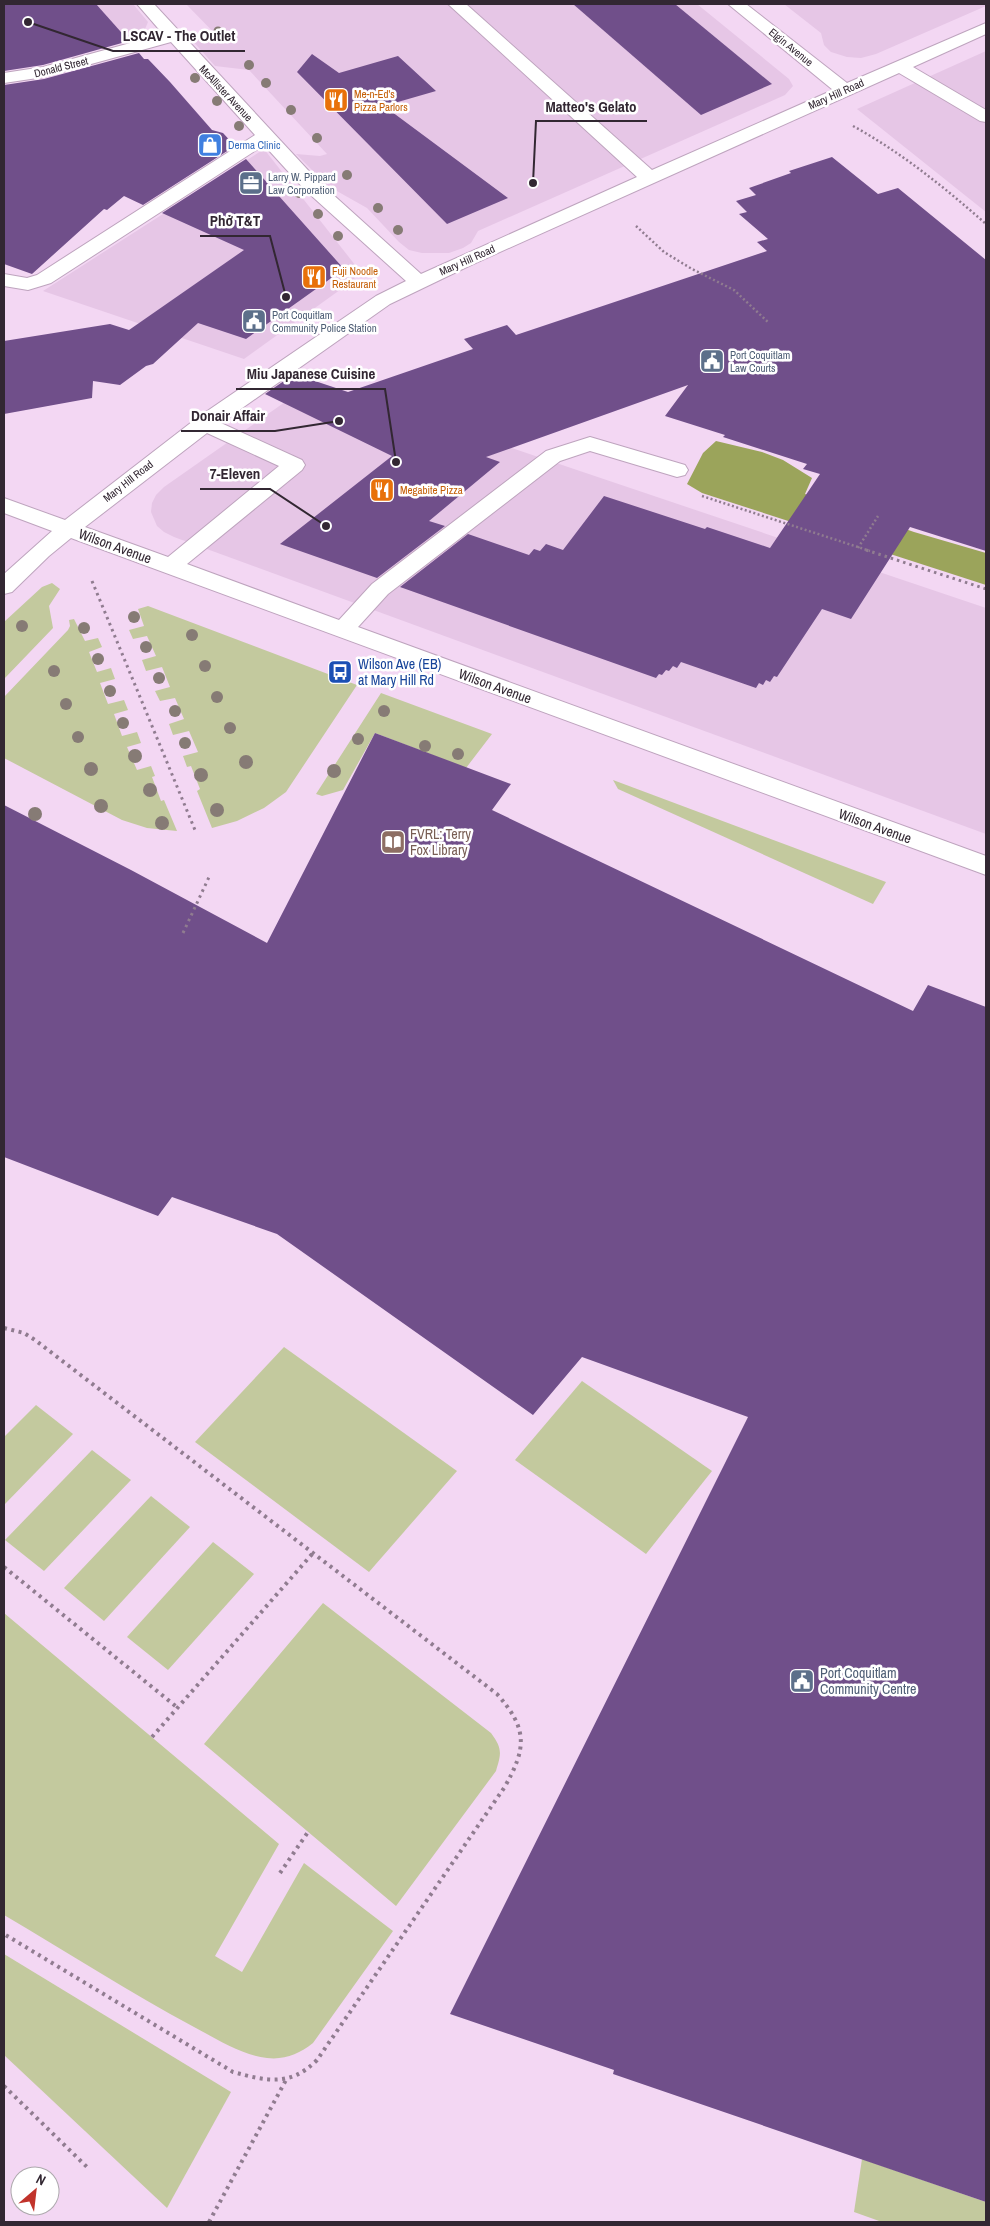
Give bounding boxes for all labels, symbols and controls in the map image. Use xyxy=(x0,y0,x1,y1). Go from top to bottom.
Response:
callout: LSCAV - The Outlet xyxy=(113,21,245,51)
text: LSCAV - The Outlet xyxy=(123,25,235,46)
street label: Elgin Avenue xyxy=(766,25,816,69)
street label: Donald Street xyxy=(33,53,90,80)
street label: McAllister Avenue xyxy=(196,62,256,124)
street label: Mary Hill Road xyxy=(806,75,866,113)
restaurant icon: Me-n-Ed's Pizza Parlors xyxy=(323,87,349,113)
place label: Me-n-Ed's Pizza Parlors xyxy=(354,87,408,114)
callout: Matteo's Gelato xyxy=(536,91,647,121)
text: Matteo's Gelato xyxy=(545,96,637,117)
shop icon: Derma Clinic xyxy=(197,132,223,158)
place label: Derma Clinic xyxy=(228,138,281,152)
office icon: Larry W. Pippard Law Corporation xyxy=(238,170,264,196)
place label: Larry W. Pippard Law Corporation xyxy=(268,170,336,197)
callout: Phở T&T xyxy=(200,206,270,236)
text: Phở T&T xyxy=(210,210,261,231)
street label: Mary Hill Road xyxy=(437,241,497,279)
restaurant icon: Fuji Noodle Restaurant xyxy=(301,264,327,290)
place label: Fuji Noodle Restaurant xyxy=(332,264,378,291)
public building icon: Port Coquitlam Community Police Station xyxy=(241,308,267,334)
place label: Port Coquitlam Community Police Station xyxy=(272,308,377,335)
public building icon: Port Coquitlam Law Courts xyxy=(699,348,725,374)
place label: Port Coquitlam Law Courts xyxy=(730,348,790,375)
callout: Miu Japanese Cuisine xyxy=(236,359,385,389)
text: Miu Japanese Cuisine xyxy=(247,363,375,384)
callout: Donair Affair xyxy=(181,401,275,431)
text: Donair Affair xyxy=(191,405,265,426)
street label: Mary Hill Road xyxy=(100,457,156,505)
callout: 7-Eleven xyxy=(200,459,270,489)
text: 7-Eleven xyxy=(210,463,260,484)
restaurant icon: Megabite Pizza xyxy=(369,477,395,503)
place label: Megabite Pizza xyxy=(400,483,463,497)
street label: Wilson Avenue xyxy=(76,524,154,568)
place label: Wilson Ave (EB) at Mary Hill Rd xyxy=(358,655,442,689)
bus stop icon: Wilson Ave (EB) at Mary Hill Rd xyxy=(327,659,353,685)
street label: Wilson Avenue xyxy=(456,664,534,708)
street label: Wilson Avenue xyxy=(836,804,914,848)
place label: FVRL: Terry Fox Library xyxy=(410,825,471,859)
library icon: FVRL: Terry Fox Library xyxy=(380,829,406,855)
place label: Port Coquitlam Community Centre xyxy=(820,1664,916,1698)
public building icon: Port Coquitlam Community Centre xyxy=(789,1668,815,1694)
north arrow xyxy=(10,2166,60,2216)
text: N xyxy=(33,2170,49,2189)

